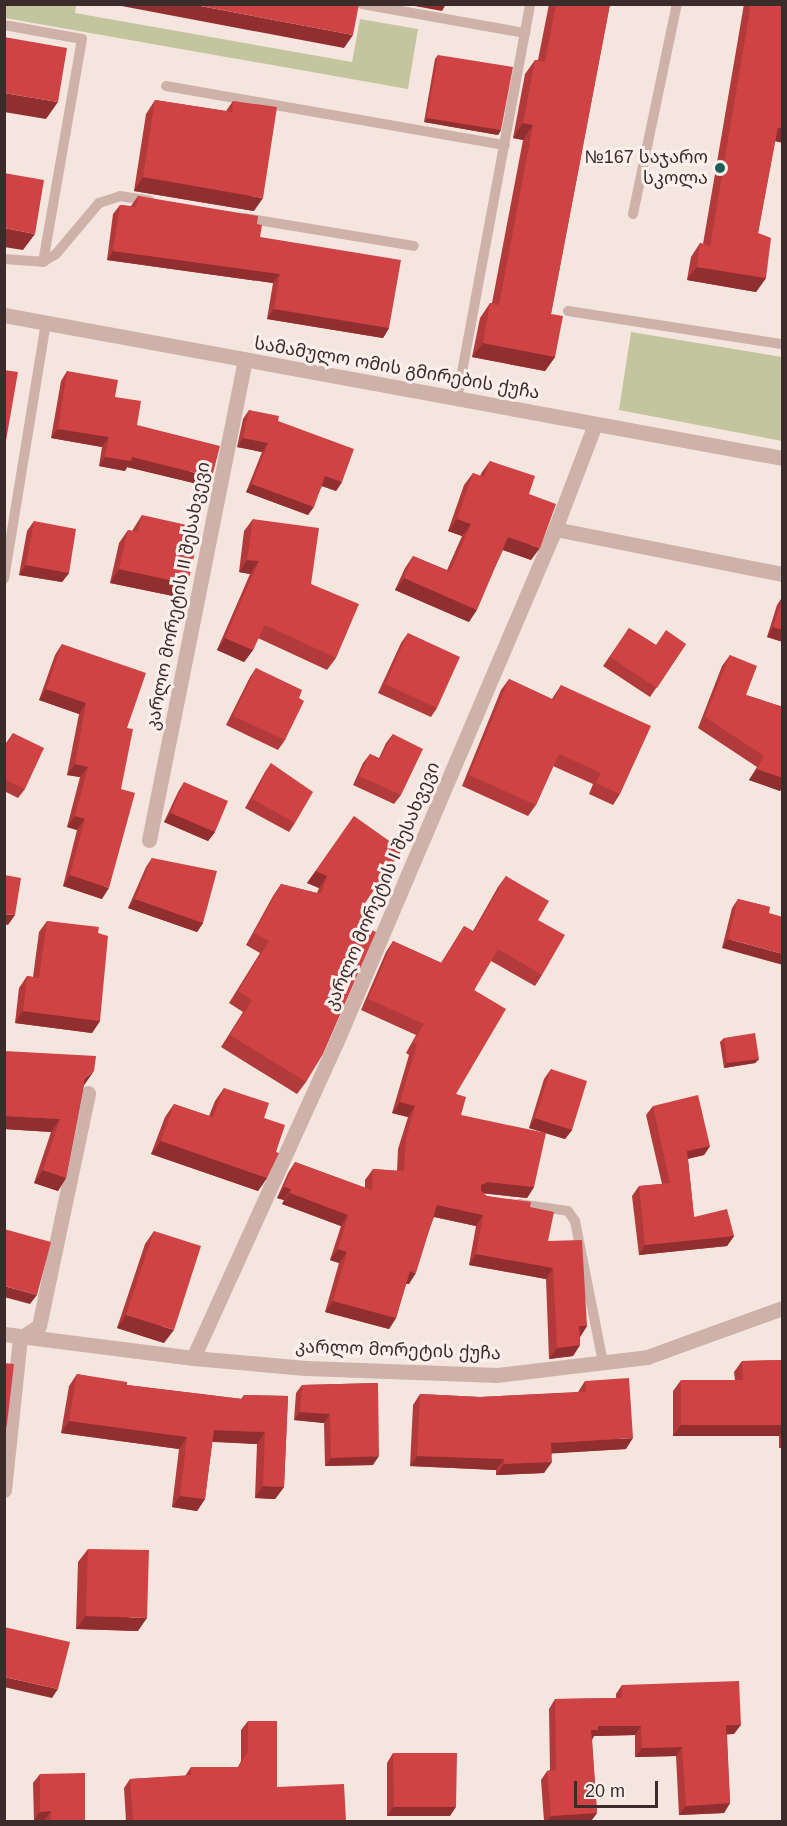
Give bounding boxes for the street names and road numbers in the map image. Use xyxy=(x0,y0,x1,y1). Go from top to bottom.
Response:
street label: სამამულო ომის გმირების ქუჩა xyxy=(253,332,541,404)
street label: კარლო მორეტის II შესახვევი xyxy=(141,460,215,732)
street label: კარლო მორეტის I შესახვევი xyxy=(320,758,444,1014)
street label: კარლო მორეტის ქუჩა xyxy=(295,1336,501,1364)

